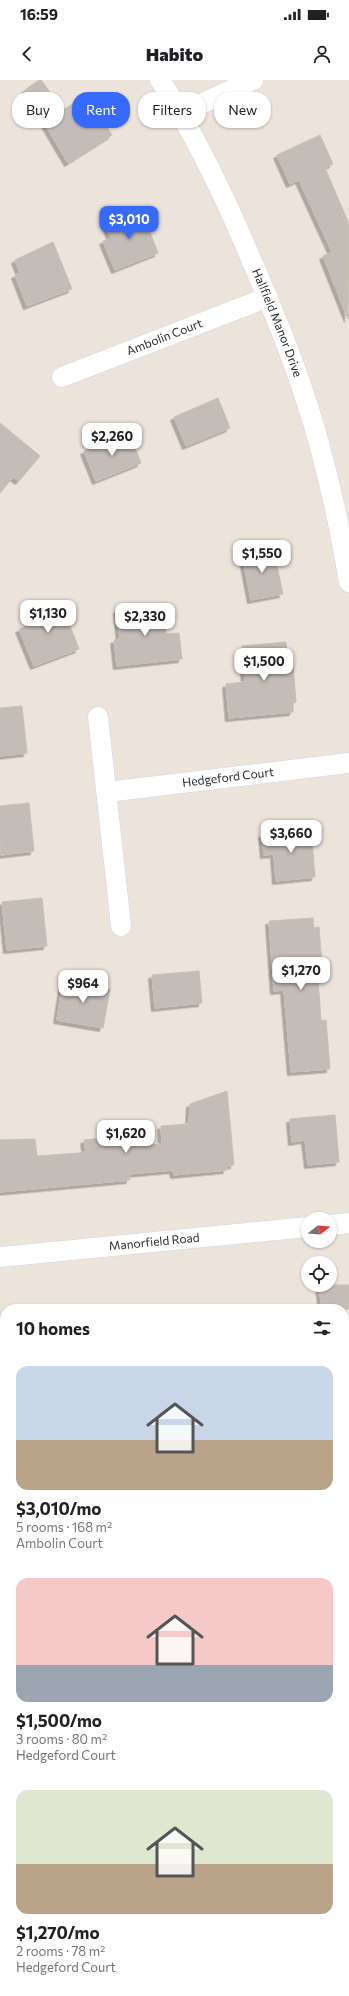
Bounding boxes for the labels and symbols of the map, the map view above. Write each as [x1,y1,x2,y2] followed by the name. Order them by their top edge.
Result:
[96,206,162,240] pin: $3,010
[250,266,306,379] street label: Hallfield Manor Drive
[124,315,204,357] street label: Ambolin Court
[79,423,145,457] pin: $2,260
[229,540,295,574] pin: $1,550
[15,600,81,634] pin: $1,130
[112,603,178,637] pin: $2,330
[231,648,297,682] pin: $1,500
[181,764,275,789] street label: Hedgeford Court
[258,820,324,854] pin: $3,660
[268,957,334,991] pin: $1,270
[59,970,107,1004] pin: $964
[93,1120,159,1154] pin: $1,620
[301,1212,337,1248] north arrow
[108,1230,200,1252] street label: Manorfield Road

